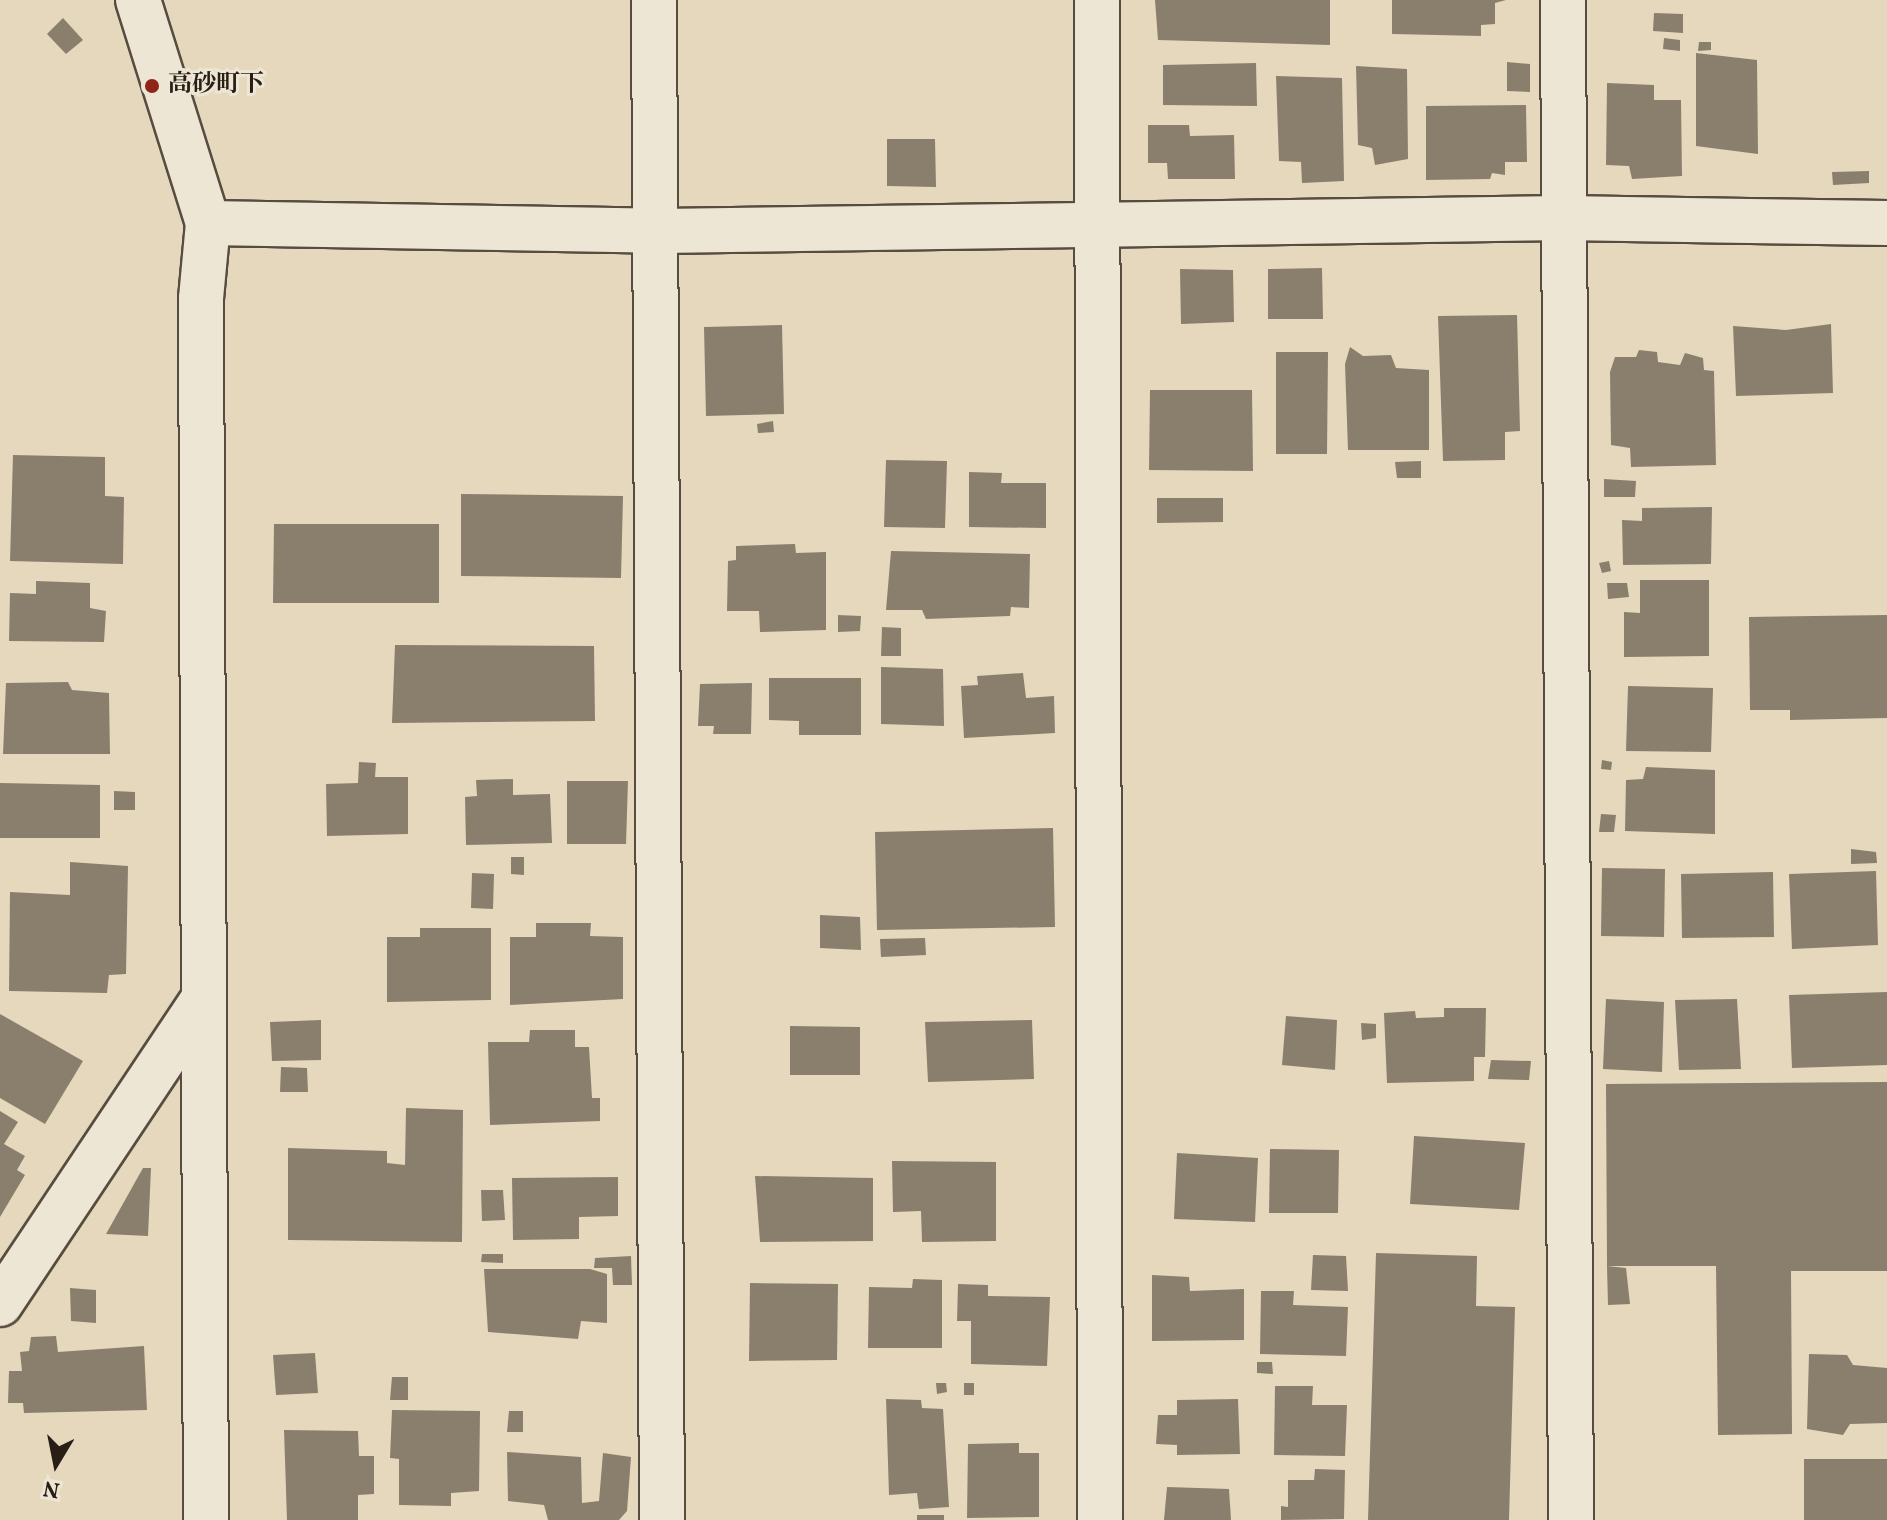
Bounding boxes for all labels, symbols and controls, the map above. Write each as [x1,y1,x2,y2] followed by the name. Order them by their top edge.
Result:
[168,72,264,100] place label: 高砂町下
[143,77,161,95] marker: 高砂町下
[16,1424,96,1504] north arrow
[41,1471,62,1505] text: N

